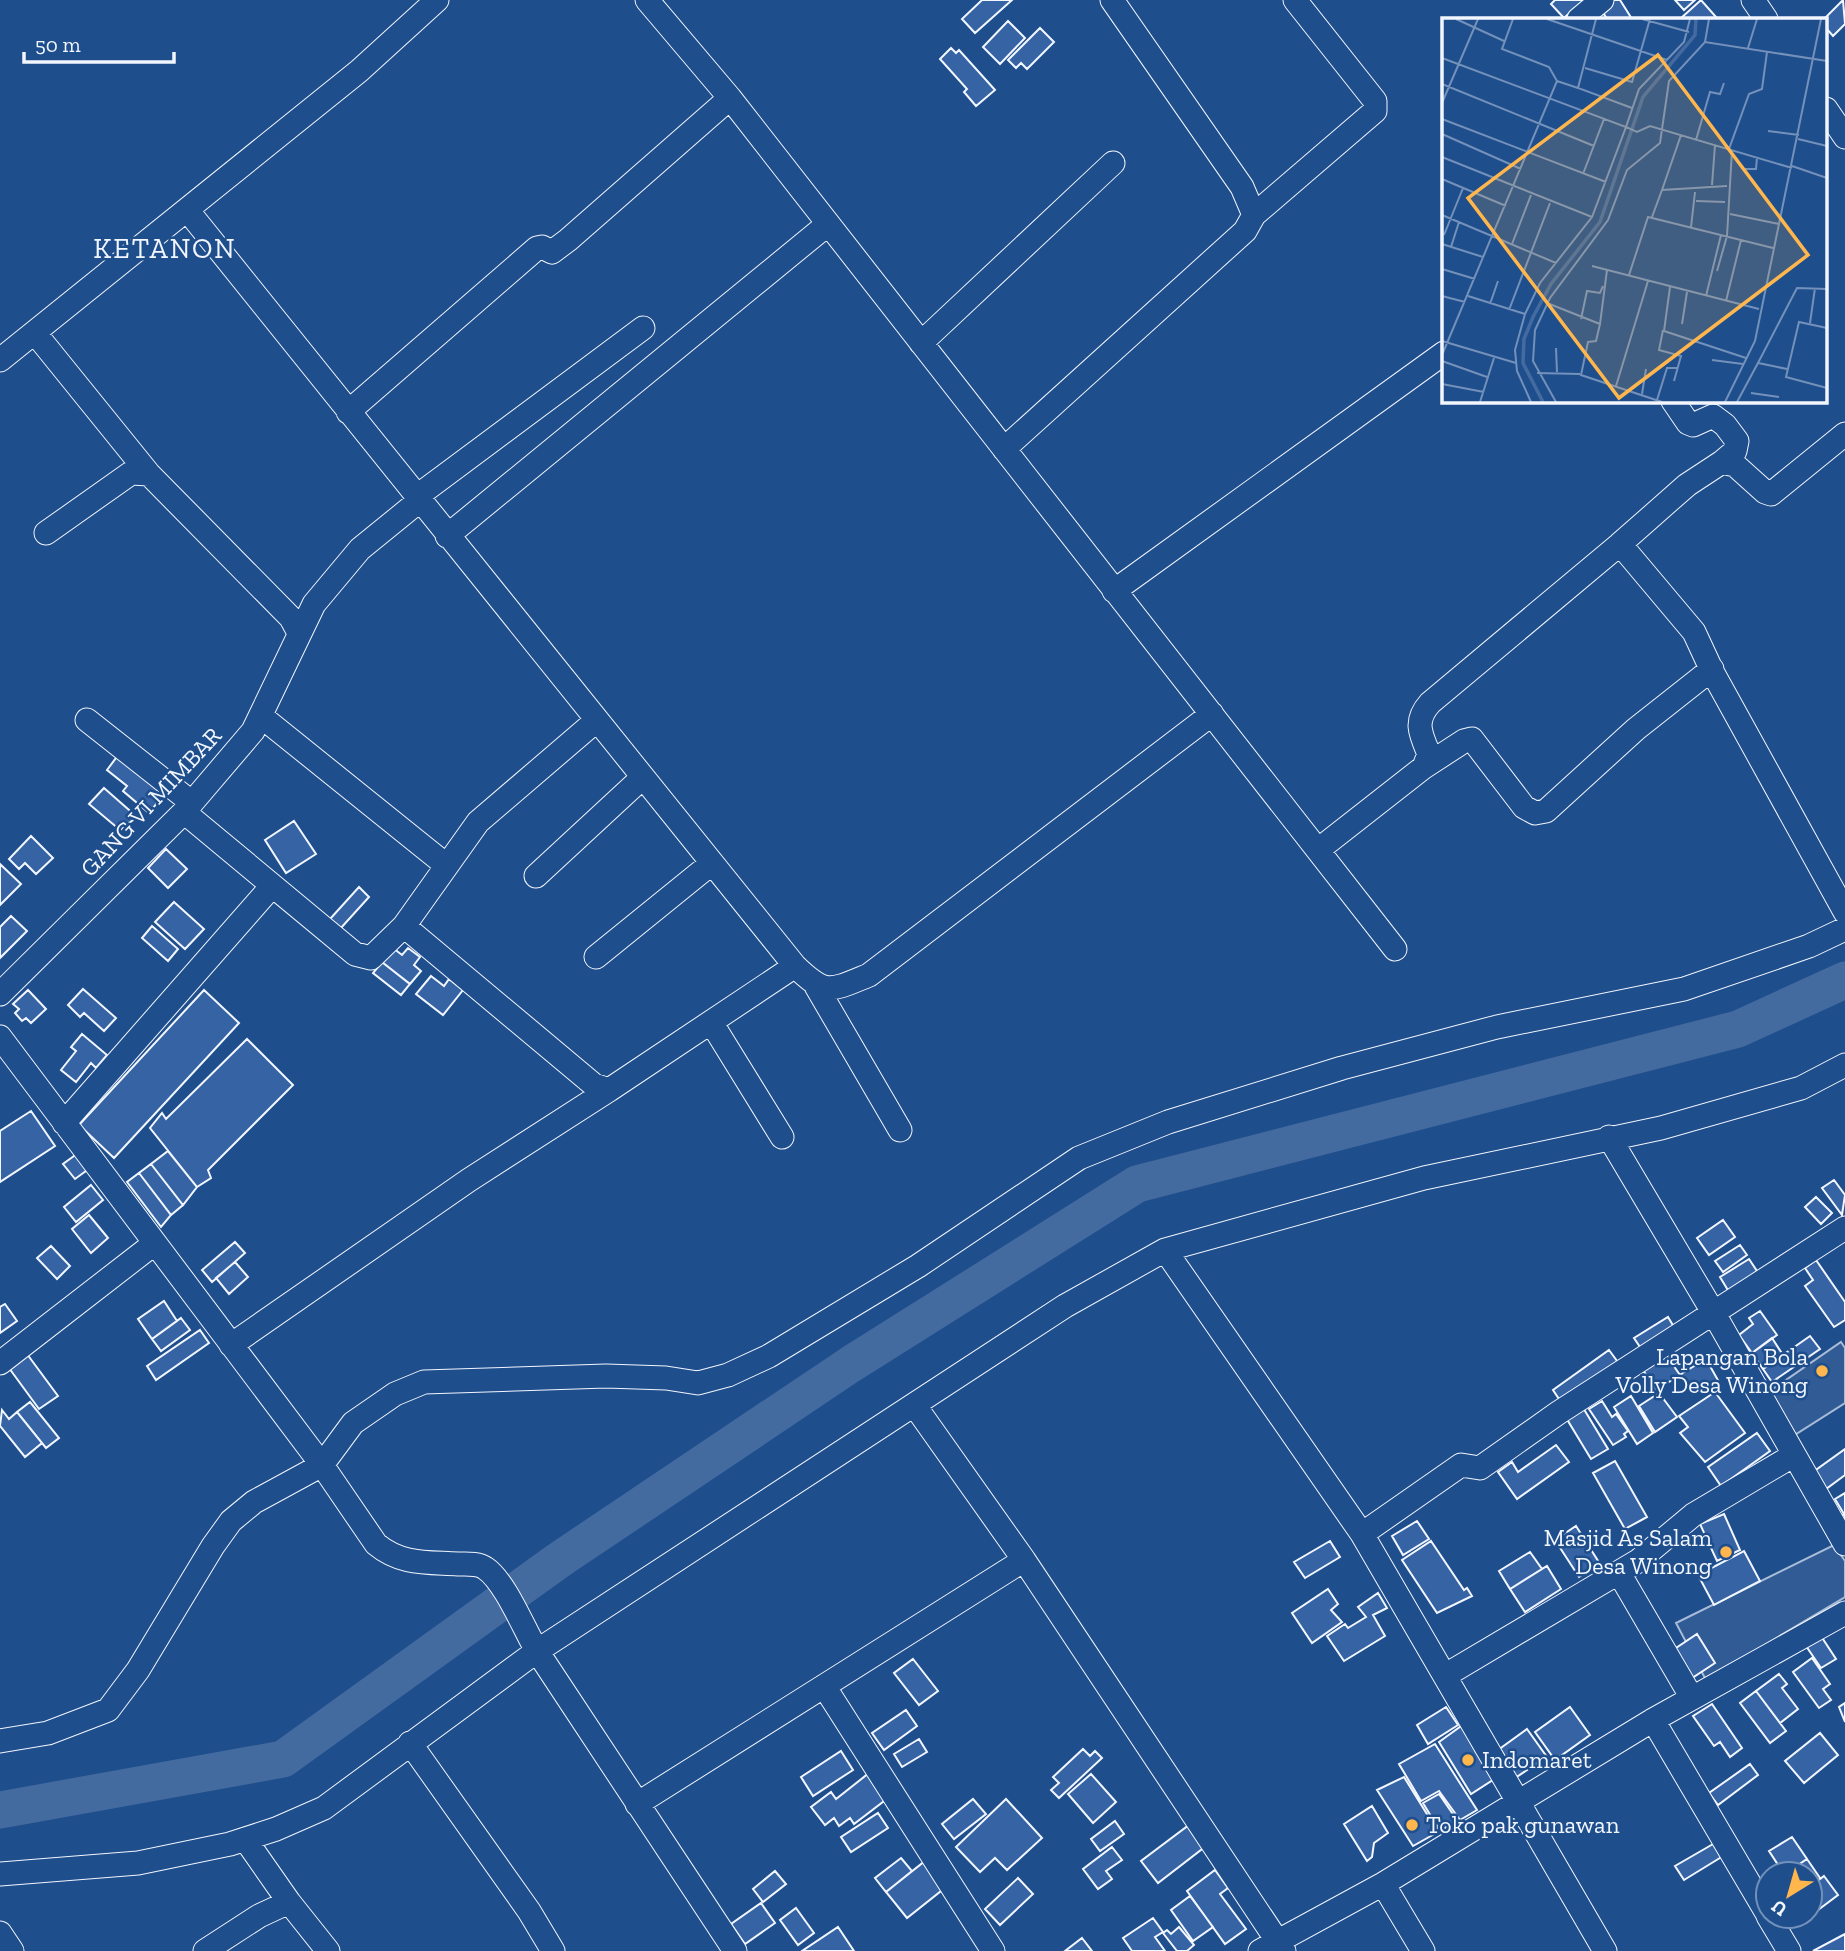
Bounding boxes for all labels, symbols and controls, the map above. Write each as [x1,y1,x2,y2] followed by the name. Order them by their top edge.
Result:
[1442,18,1828,402] inset map
[24,21,175,65] scale bar
[35,32,81,57] text: 50 m
[93,232,237,265] district label: KETANON
[74,721,227,882] street label: GANG VI MIMBAR
[1614,1342,1808,1399] place label: Lapangan Bola Volly Desa Winong
[1814,1363,1830,1379] marker: Lapangan Bola Volly Desa Winong
[1544,1523,1712,1580] place label: Masjid As Salam Desa Winong
[1718,1544,1734,1560] marker: Masjid As Salam Desa Winong
[1482,1745,1592,1774] place label: Indomaret
[1460,1752,1476,1768] marker: Indomaret
[1426,1810,1620,1839] place label: Toko pak gunawan
[1404,1817,1420,1833] marker: Toko pak gunawan
[1754,1860,1824,1930] north arrow
[1766,1895,1791,1921] text: U

